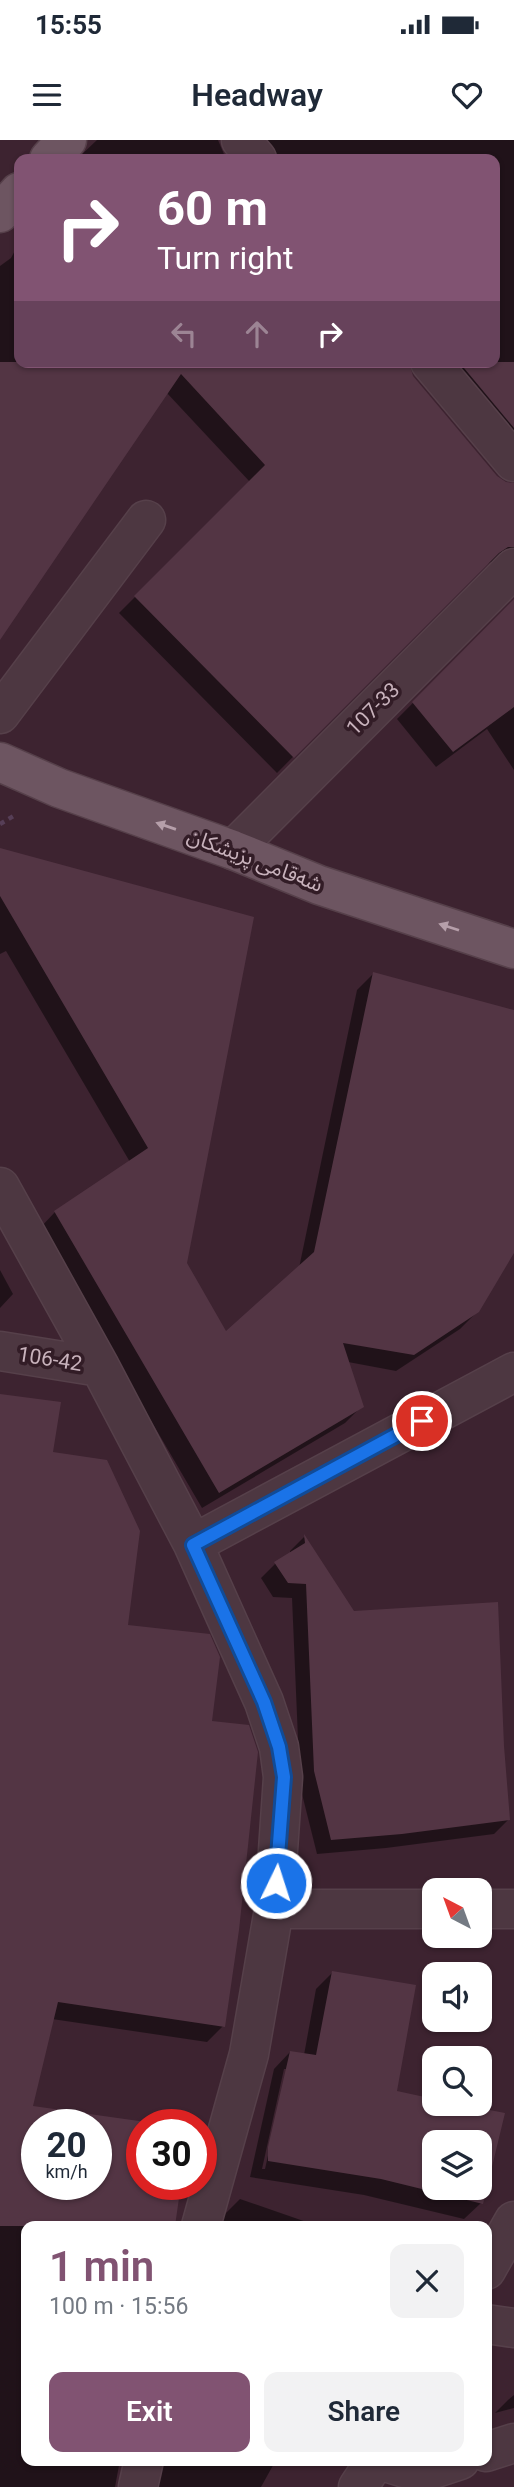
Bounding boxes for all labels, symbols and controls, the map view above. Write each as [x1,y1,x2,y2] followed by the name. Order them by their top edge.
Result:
[35,10,102,40] text: 15:55
[28,76,66,114] icon: menu
[191,76,323,114] text: Headway
[448,76,486,114] icon: heart
[157,180,268,237] text: 60 m
[42,182,133,273] icon: right
[157,239,293,277] text: Turn right
[165,315,203,353] icon: left
[238,315,276,353] icon: ahead
[311,315,349,353] icon: right
[342,678,404,740] street label: 107-33
[155,820,176,831] one-way arrow
[183,823,326,898] street label: شەقامی پزیشکان
[438,922,459,932] one-way arrow
[16,1342,84,1376] street label: 106-42
[392,1391,452,1451] pin
[403,1402,441,1440] icon: arrive
[239,1846,313,1920] position arrow
[422,1878,492,1948] north arrow
[422,1878,492,2200] map controls
[422,1962,492,2032] button: sound
[422,2046,492,2116] button: search
[126,2109,217,2200] speed limit sign: 30
[46,2125,87,2166] text: 20
[422,2130,492,2200] button: layers
[45,2161,88,2182] text: km/h
[49,2242,154,2291] text: 1 min
[390,2244,464,2318] button: close
[49,2293,188,2320] text: 100 m · 15:56
[49,2372,250,2452] button: Exit
[264,2372,464,2452] button: Share

